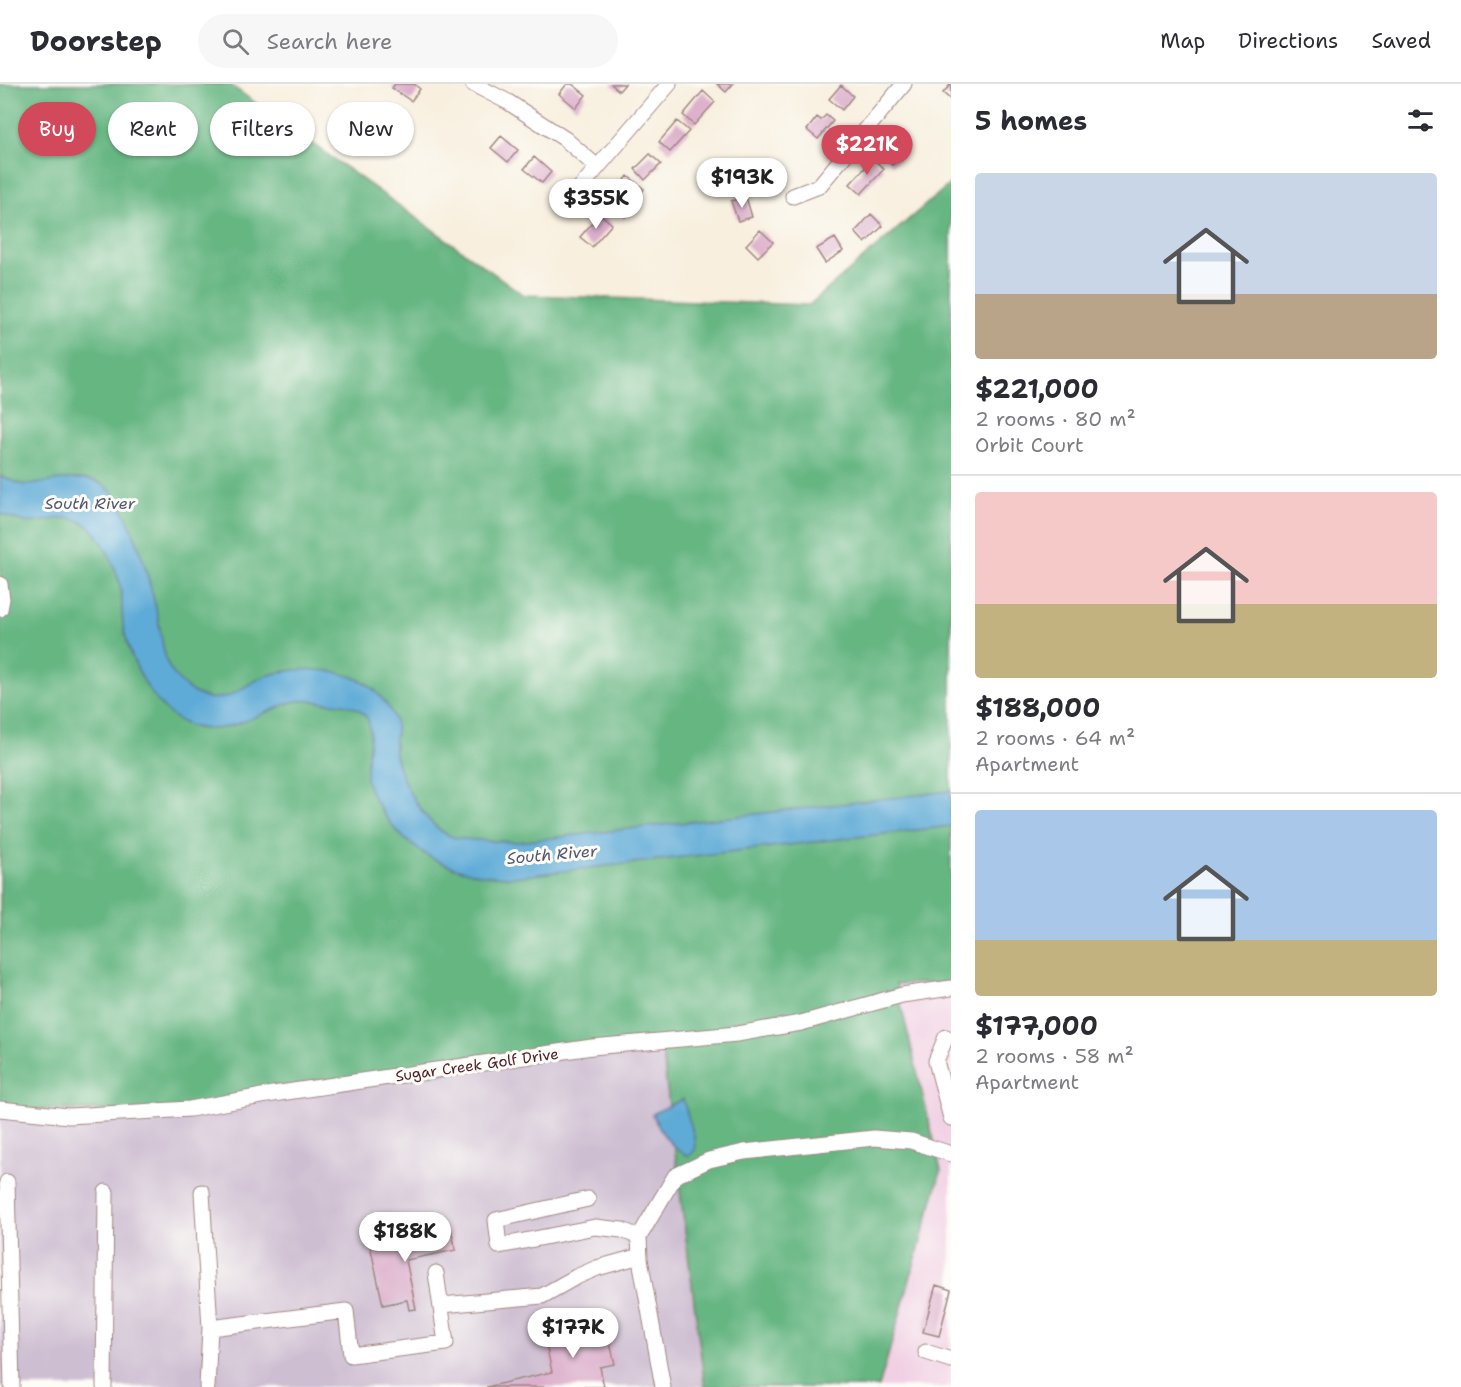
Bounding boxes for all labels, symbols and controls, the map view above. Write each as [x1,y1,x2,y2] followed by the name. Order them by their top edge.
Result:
[198,14,618,68] search box
[30,22,162,60] text: Doorstep
[219,25,252,58] icon: search
[267,27,393,56] text: Search here
[1160,27,1205,55] text: Map
[1238,27,1338,55] text: Directions
[1371,27,1431,55] text: Saved
[18,102,96,156] chip: Buy
[108,102,198,156] chip: Rent
[210,102,315,156] chip: Filters
[327,102,414,156] chip: New
[975,103,1087,138] text: 5 homes
[1404,104,1437,137] icon: filters
[825,125,909,176] pin: $221K
[836,131,898,157] text: $221K
[700,158,784,209] pin: $193K
[710,164,774,190] text: $193K
[554,179,638,230] pin: $355K
[563,185,629,211] text: $355K
[1152,212,1260,320] icon: home
[975,371,1099,406] text: $221,000
[975,406,1136,432] text: 2 rooms · 80 m²
[975,432,1084,458] text: Orbit Court
[45,493,136,514] water label: South River
[1152,531,1260,639] icon: home
[975,690,1100,725] text: $188,000
[975,725,1135,751] text: 2 rooms · 64 m²
[975,751,1079,777] text: Apartment
[506,840,599,869] water label: South River
[1152,849,1260,957] icon: home
[975,1008,1098,1043] text: $177,000
[975,1043,1134,1069] text: 2 rooms · 58 m²
[394,1044,560,1086] street label: Sugar Creek Golf Drive
[975,1069,1079,1095] text: Apartment
[363,1212,447,1263] pin: $188K
[373,1218,437,1244] text: $188K
[531,1308,615,1359] pin: $177K
[542,1314,605,1340] text: $177K

